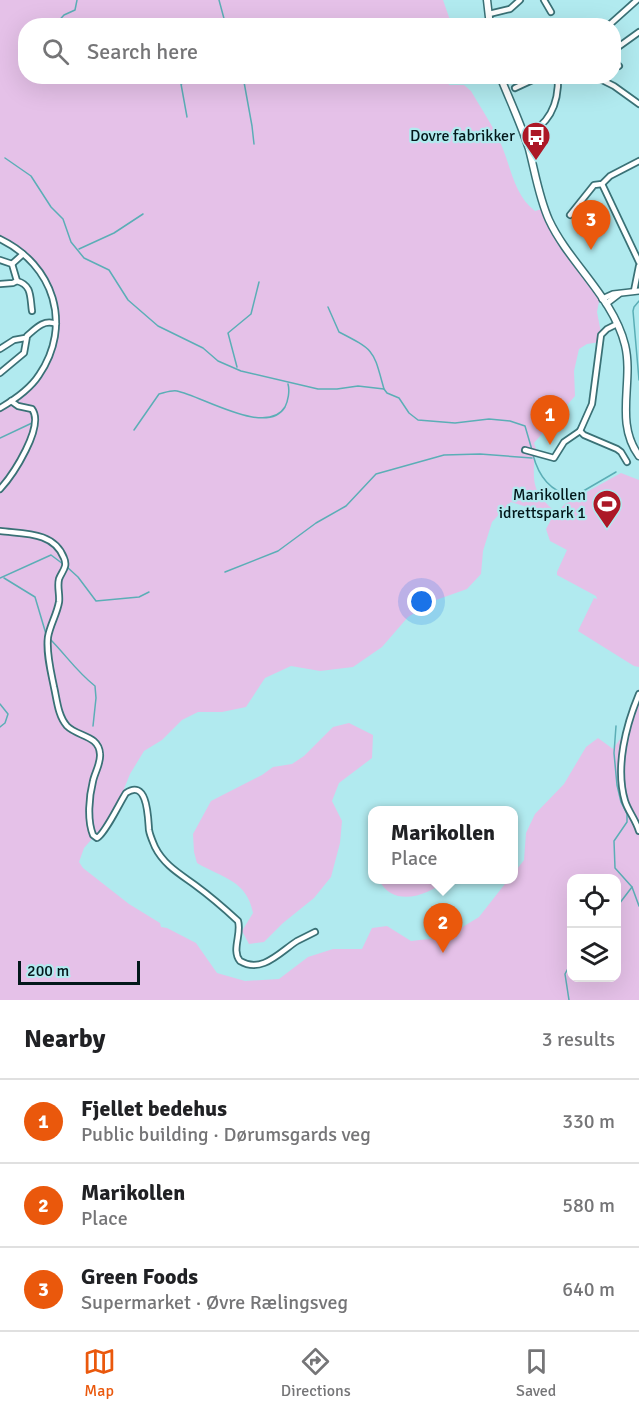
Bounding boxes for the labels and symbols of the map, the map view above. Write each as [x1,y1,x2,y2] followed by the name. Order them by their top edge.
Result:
[520,120,552,162] bus stop icon: Dovre fabrikker
[410,126,515,146] place label: Dovre fabrikker
[572,200,610,250] pin: 3
[530,396,570,445] pin: 1
[499,485,586,523] place label: Marikollen idrettspark 1
[591,488,623,530] sports icon: Marikollen idrettspark 1
[407,587,436,616] your location
[424,904,462,953] pin: 2
[18,958,140,986] scale bar

